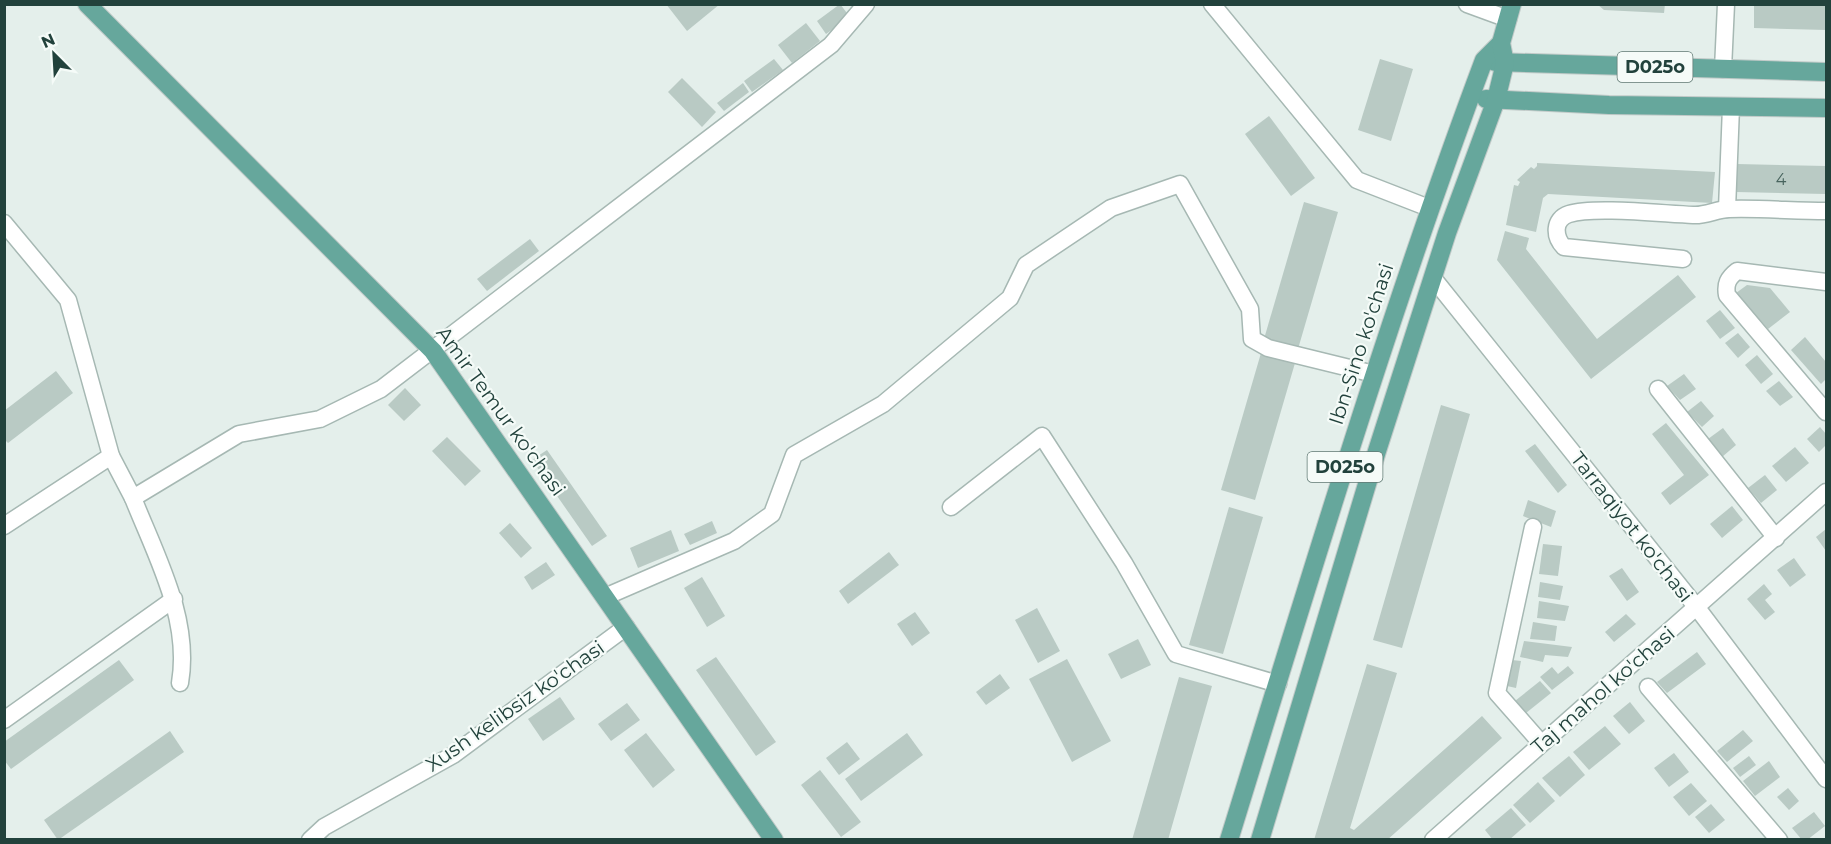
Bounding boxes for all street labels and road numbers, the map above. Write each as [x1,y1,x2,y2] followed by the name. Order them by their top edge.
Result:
[1618,52,1692,82] road number: D025o
[1324,260,1398,428] street label: Ibn-Sino ko'chasi
[431,322,571,500] street label: Amir Temur ko'chasi
[1566,447,1698,607] street label: Tarraqiyot ko'chasi
[1308,452,1382,482] road number: D025o
[1526,621,1680,759] street label: Taj mahol ko'chasi
[421,635,609,777] street label: Xush kelibsiz ko'chasi

